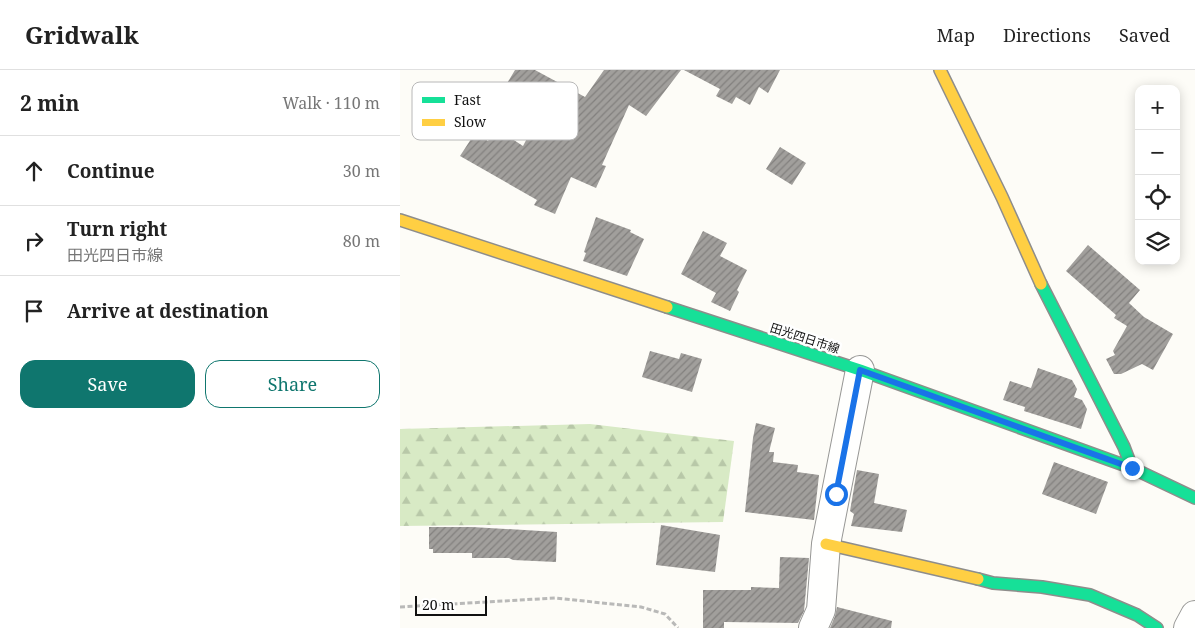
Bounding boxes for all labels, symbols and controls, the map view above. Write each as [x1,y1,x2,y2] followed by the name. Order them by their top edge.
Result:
[25,18,139,51] text: Gridwalk
[937,23,975,47] text: Map
[1003,23,1091,47] text: Directions
[1119,23,1170,47] text: Saved
[412,82,578,140] legend
[1135,85,1180,265] map controls
[1135,85,1180,130] button: +
[20,89,79,117] text: 2 min
[454,90,481,109] text: Fast
[283,92,380,114] text: Walk · 110 m
[454,112,487,131] text: Slow
[1135,130,1180,175] button: −
[20,157,48,185] icon: ahead
[67,158,155,184] text: Continue
[343,160,380,182] text: 30 m
[1135,175,1180,220] button: locate
[67,216,167,242] text: Turn right
[1135,220,1180,265] button: layers
[20,227,48,255] icon: right
[343,230,380,252] text: 80 m
[67,244,163,266] text: 田光四日市線
[20,297,48,325] icon: arrive
[67,298,269,324] text: Arrive at destination
[768,319,842,357] street label: 田光四日市線
[20,360,195,408] button: Save
[205,360,380,408] button: Share
[1121,457,1144,480] route end
[825,483,848,506] route start
[415,593,488,616] scale bar
[422,595,455,614] text: 20 m

